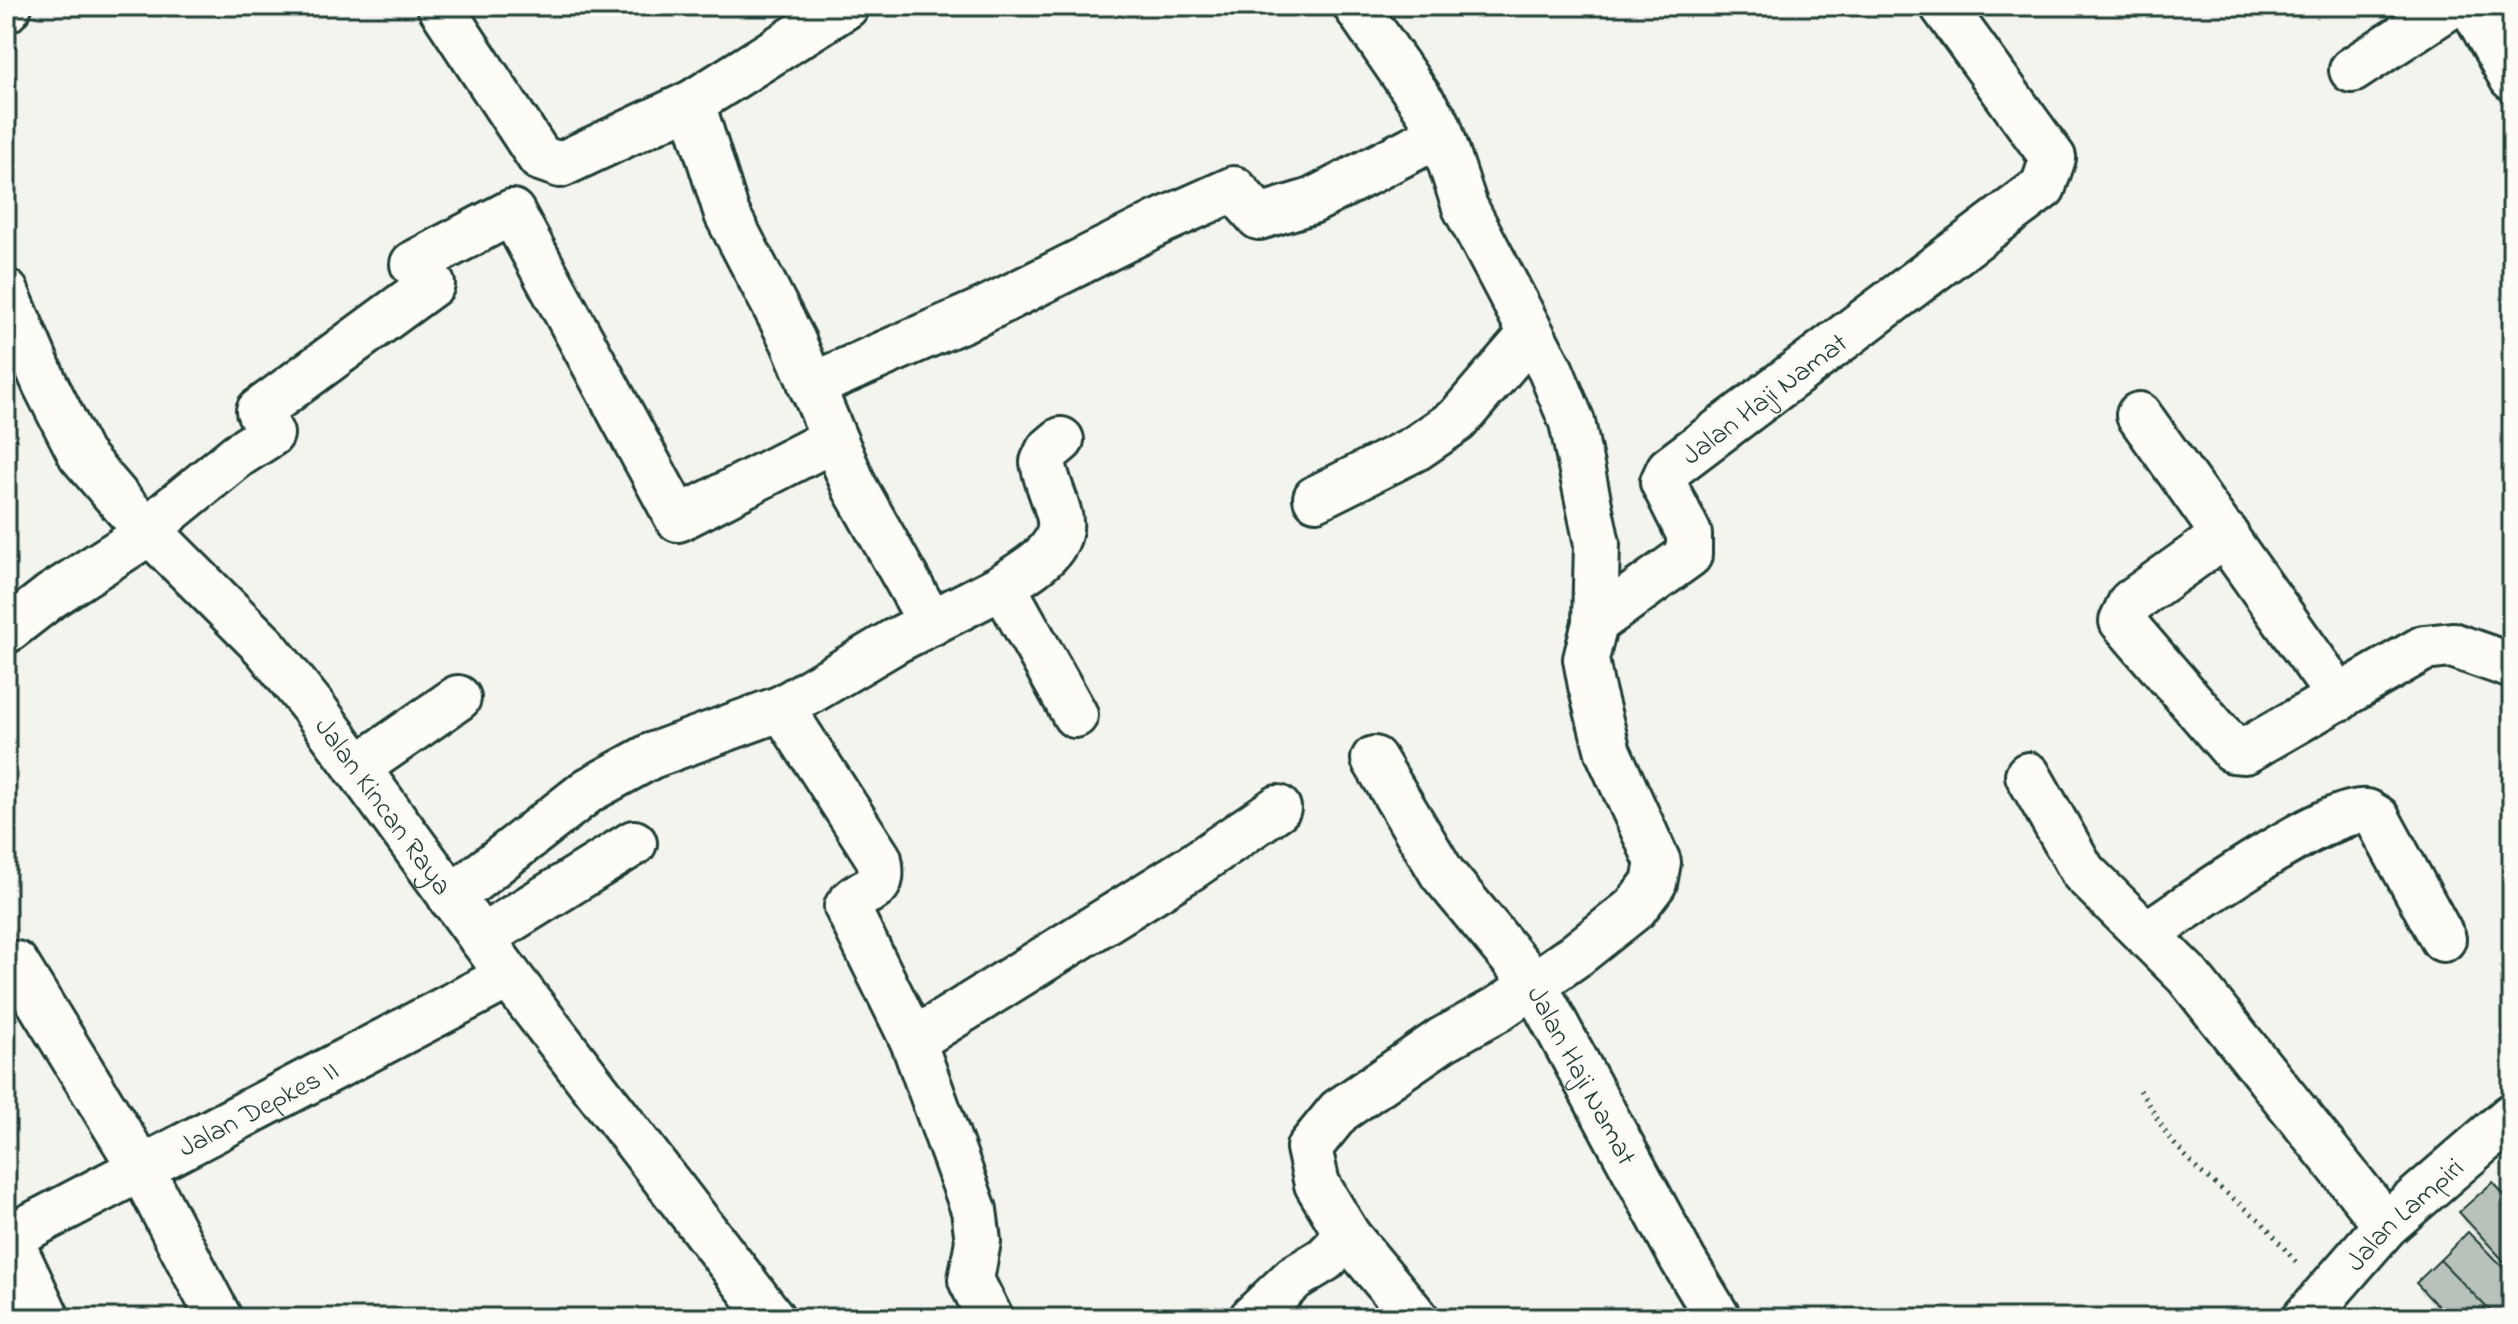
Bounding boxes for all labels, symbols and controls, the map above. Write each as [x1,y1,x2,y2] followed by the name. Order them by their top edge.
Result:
[1674,324,1857,477] street label: Jalan Haji Namat
[303,710,461,905] street label: Jalan Kincan Raya
[1515,979,1645,1174] street label: Jalan Haji Namat
[172,1052,347,1170] street label: Jalan Depkes II
[2337,1149,2474,1282] street label: Jalan Lampiri

